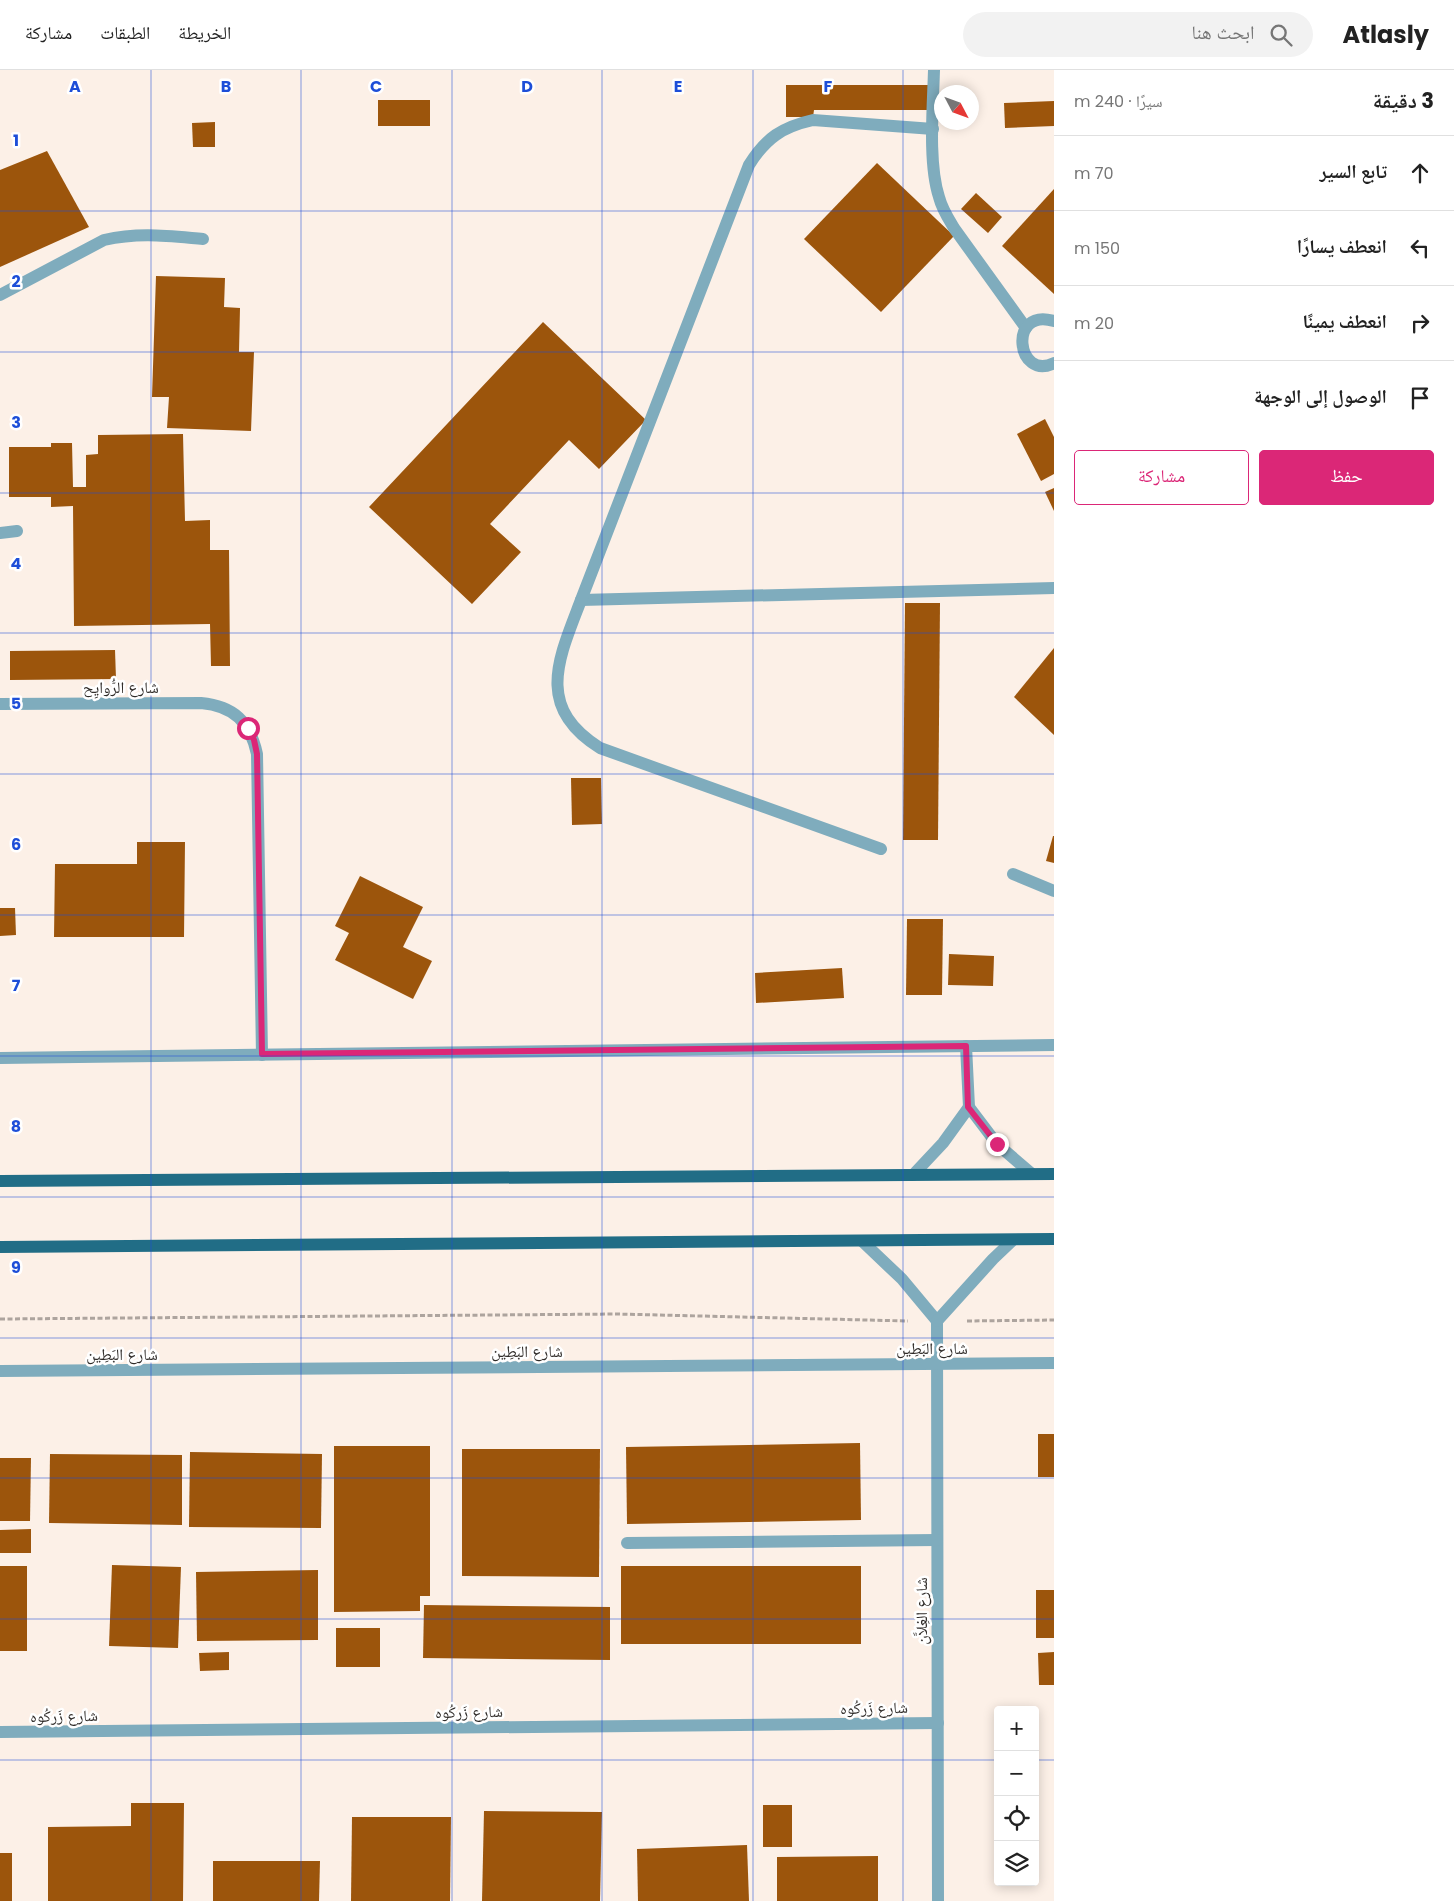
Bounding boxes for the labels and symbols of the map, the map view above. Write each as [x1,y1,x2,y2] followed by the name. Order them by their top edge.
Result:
[69,75,81,98] text: A
[221,75,231,98] text: B
[370,75,382,98] text: C
[521,75,533,98] text: D
[674,75,682,98] text: E
[824,75,833,98] text: F
[934,85,979,130] north arrow
[13,129,19,152] text: 1
[11,270,21,293] text: 2
[11,411,21,434] text: 3
[11,552,22,575] text: 4
[83,676,159,699] street label: شارع الرُّوايِح
[11,692,21,715] text: 5
[237,717,260,740] route start
[11,833,21,856] text: 6
[12,974,21,997] text: 7
[11,1115,21,1138] text: 8
[986,1133,1009,1156] route end
[11,1256,21,1279] text: 9
[896,1337,968,1360] street label: شارع البَطِين
[491,1340,563,1363] street label: شارع البَطِين
[86,1343,158,1366] street label: شارع البَطِين
[910,1577,933,1645] street label: شارع الغِلاَّن
[840,1696,908,1720] street label: شارع زَركُوه
[435,1700,503,1724] street label: شارع زَركُوه
[30,1704,98,1728] street label: شارع زَركُوه

